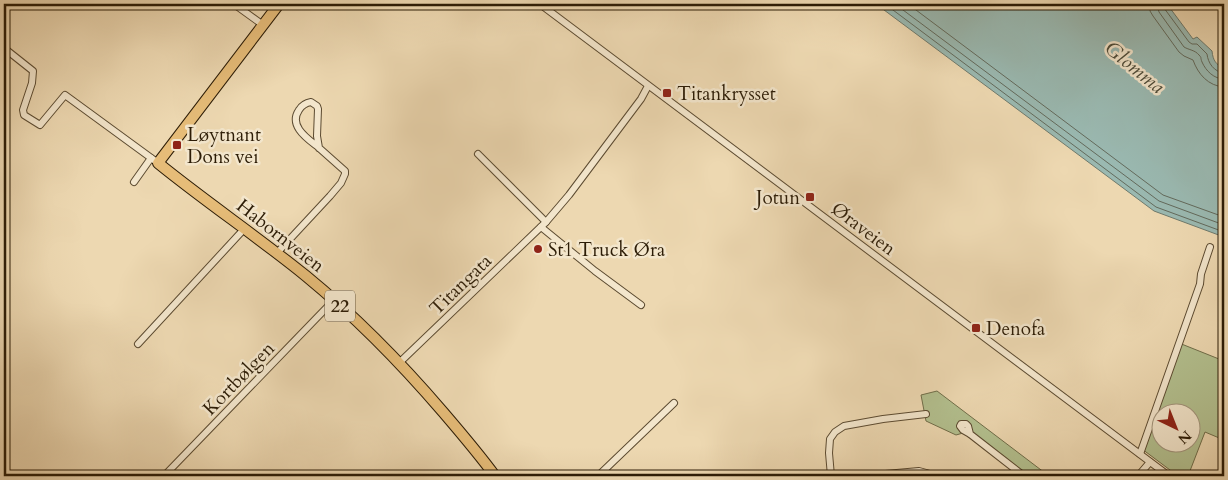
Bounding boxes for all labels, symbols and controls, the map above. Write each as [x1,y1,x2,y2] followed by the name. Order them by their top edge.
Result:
[1099,35,1170,100] water label: Glomma
[677,81,776,107] place label: Titankrysset
[661,87,673,99] marker: Titankrysset
[187,122,261,170] place label: Løytnant Dons vei
[171,139,183,151] marker: Løytnant Dons vei
[753,185,800,211] place label: Jotun
[804,191,816,203] marker: Jotun
[231,193,330,279] street label: Habornveien
[826,196,901,262] street label: Øraveien
[548,237,665,263] place label: St1 Truck Øra
[532,243,544,255] marker: St1 Truck Øra
[424,248,498,321] street label: Titangata
[325,290,355,322] road number: 22
[986,316,1045,342] place label: Denofa
[970,322,982,334] marker: Denofa
[197,336,281,421] street label: Kortbølgen
[1150,402,1200,452] north arrow
[1174,426,1195,448] text: N

